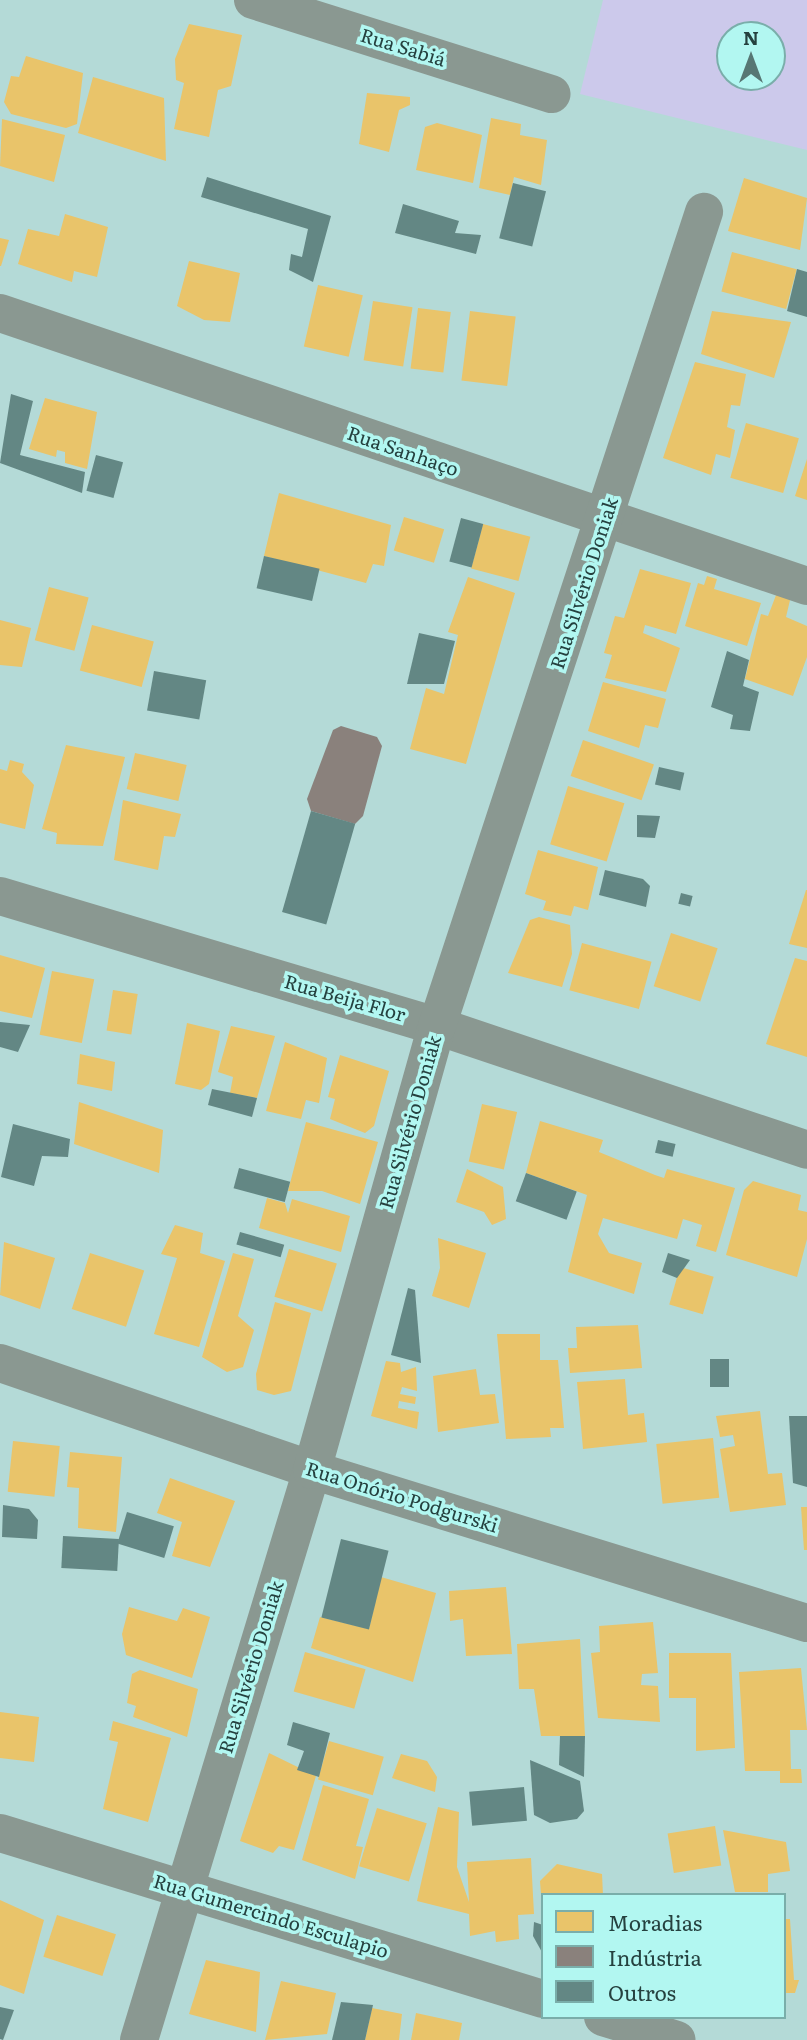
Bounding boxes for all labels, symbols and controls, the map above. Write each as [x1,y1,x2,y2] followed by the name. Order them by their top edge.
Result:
[716,21,786,91] north arrow
[358,23,448,71] street label: Rua Sabiá
[743,23,759,51] text: N
[344,421,462,481] street label: Rua Sanhaço
[545,494,623,672] street label: Rua Silvério Doniak
[282,970,408,1026] street label: Rua Beija Flor
[374,1033,446,1211] street label: Rua Silvério Doniak
[303,1457,501,1537] street label: Rua Onório Podgurski
[214,1578,288,1756] street label: Rua Silvério Doniak
[151,1869,391,1963] street label: Rua Gumercindo Esculapio
[541,1893,786,2019] legend
[608,1906,702,1937] text: Moradias
[608,1941,702,1972] text: Indústria
[608,1976,676,2007] text: Outros

